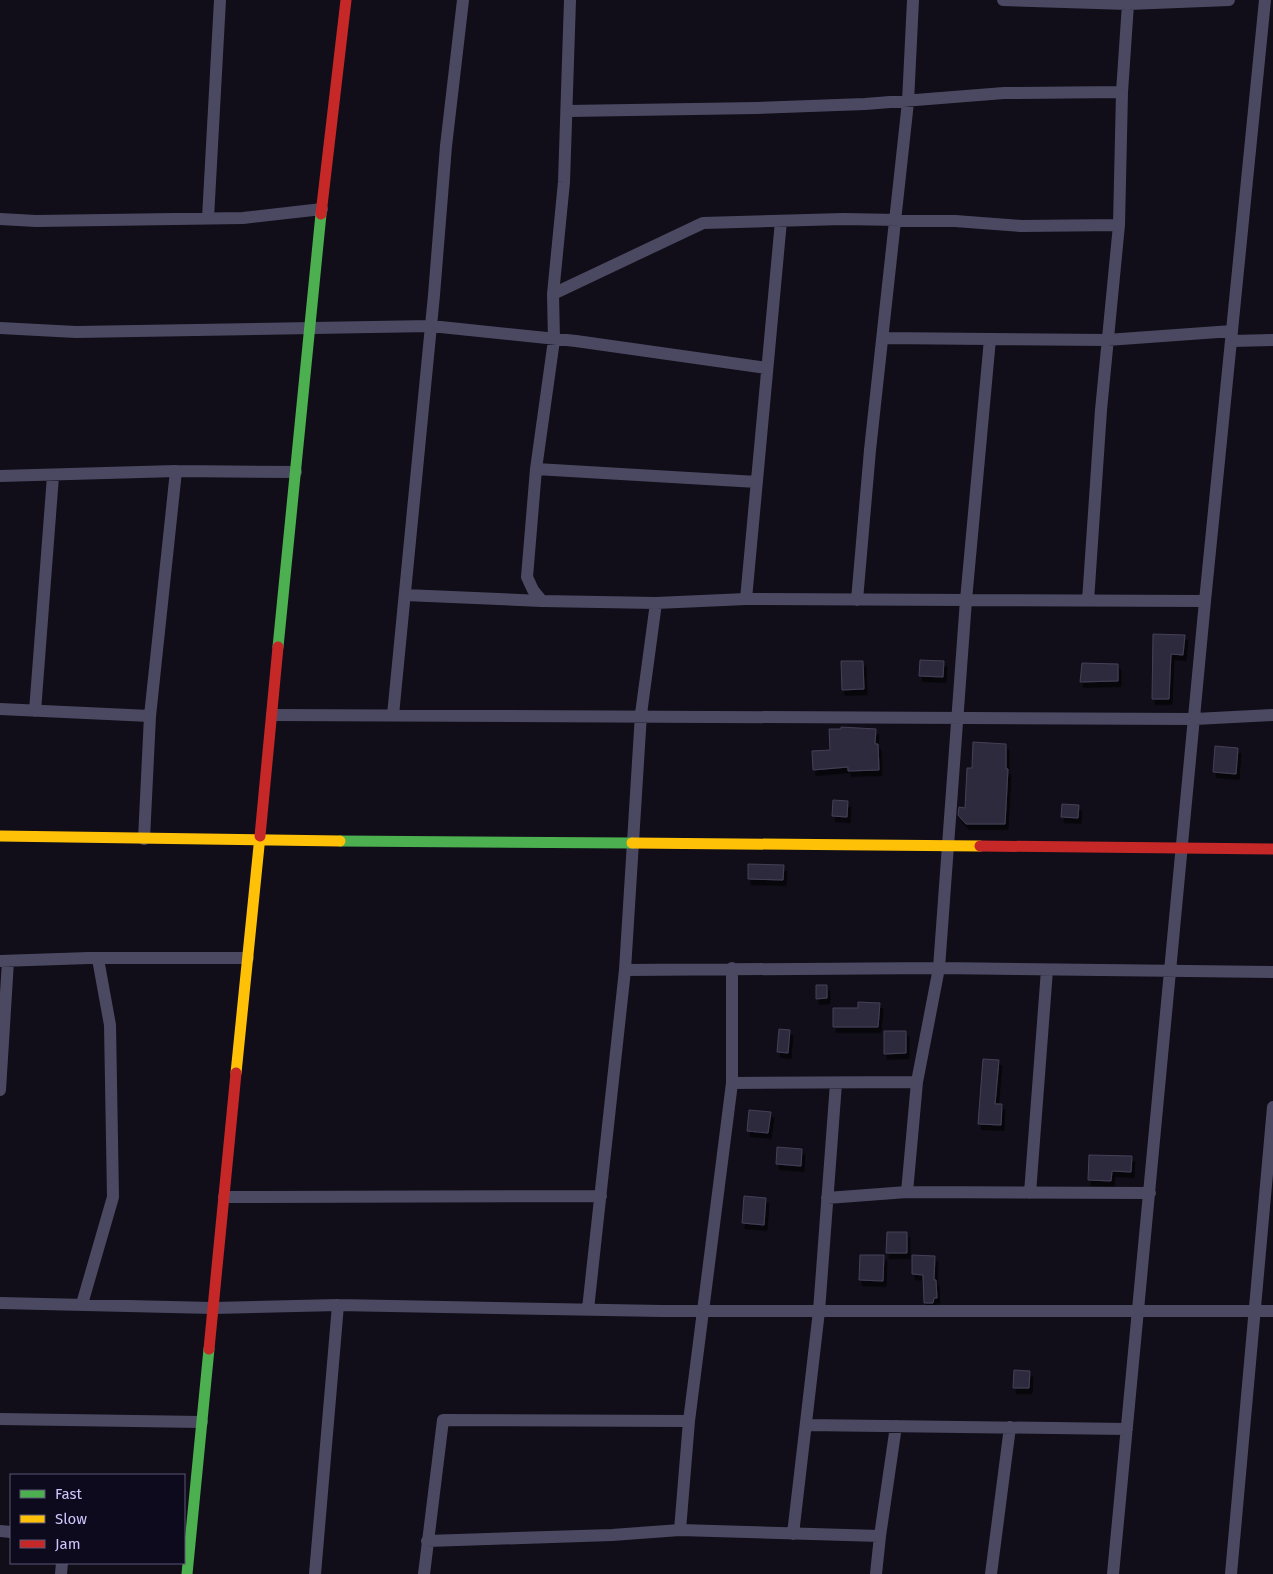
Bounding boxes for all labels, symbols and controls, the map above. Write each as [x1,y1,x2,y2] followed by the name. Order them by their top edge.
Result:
[10,1474,185,1564] legend
[55,1485,82,1503] text: Fast
[55,1510,87,1528] text: Slow
[55,1535,81,1553] text: Jam

